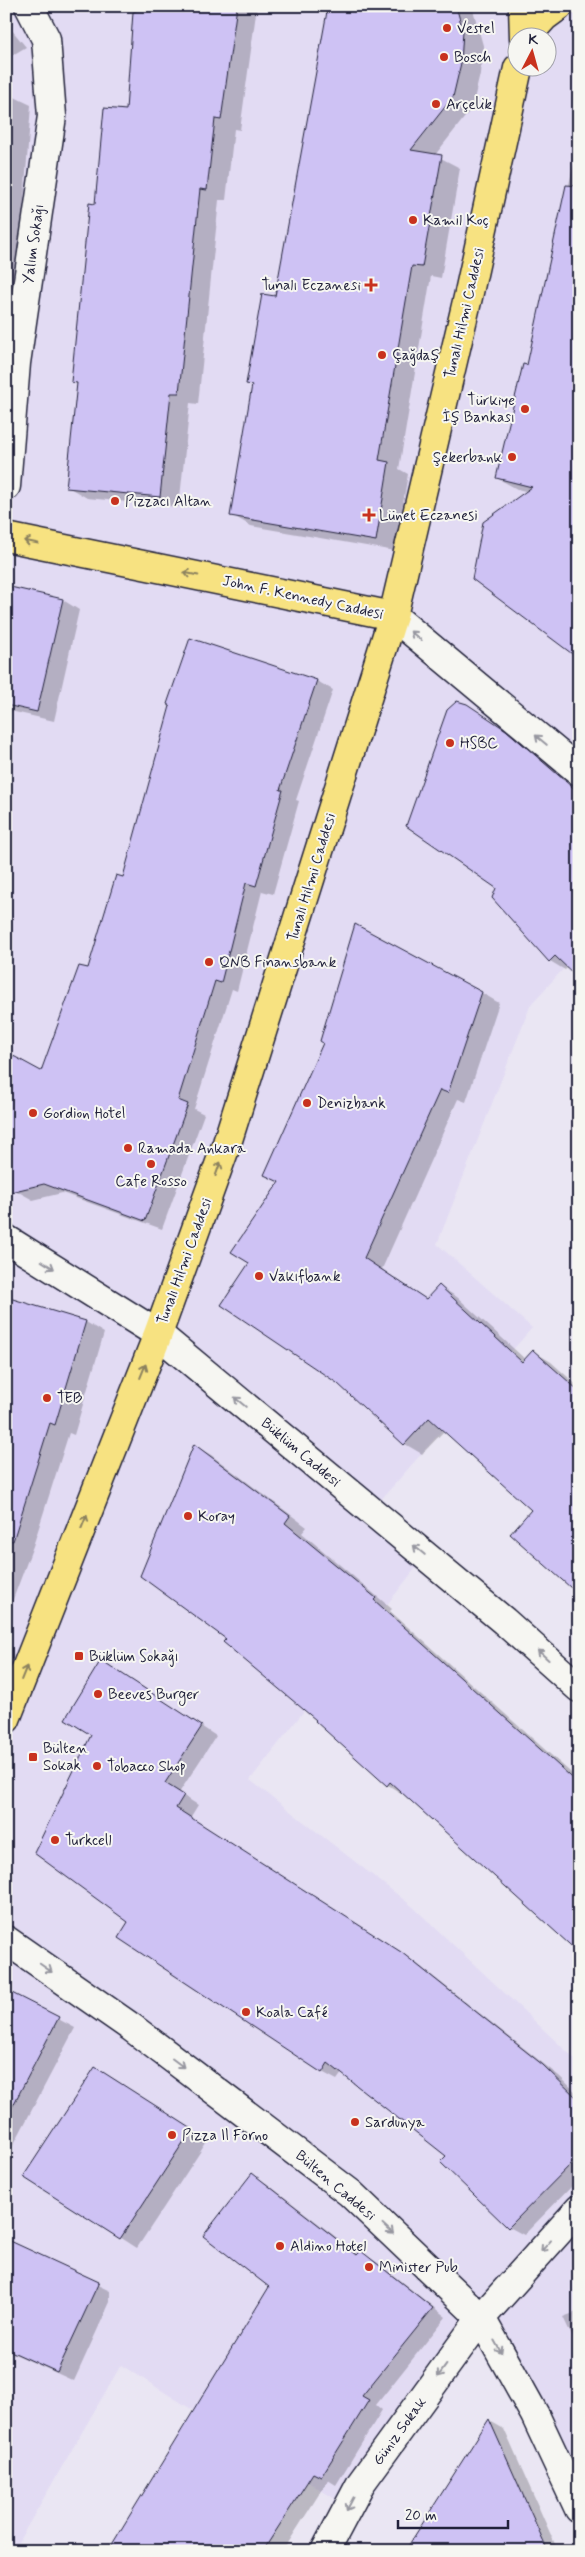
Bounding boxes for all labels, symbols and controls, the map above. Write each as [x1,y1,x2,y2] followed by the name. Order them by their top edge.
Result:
[457,19,495,39] place label: Vestel
[441,22,453,34] marker: Vestel
[508,28,558,78] north arrow
[527,31,540,50] text: K
[454,48,492,68] place label: Bosch
[438,51,450,63] marker: Bosch
[446,95,492,115] place label: Arçelik
[430,98,442,110] marker: Arçelik
[18,203,50,285] street label: Yalım Sokağı
[423,211,489,231] place label: Kamil Koç
[407,214,419,226] marker: Kamil Koç
[440,246,490,381] street label: Tunalı Hilmi Caddesi
[261,276,361,296] place label: Tunalı Eczanesi
[365,279,377,291] marker: Tunalı Eczanesi
[392,346,440,366] place label: Çağdaş
[376,349,388,361] marker: Çağdaş
[442,391,515,428] place label: Türkiye İş Bankası
[519,403,531,415] marker: Türkiye İş Bankası
[433,448,503,468] place label: Şekerbank
[506,451,518,463] marker: Şekerbank
[125,492,212,512] place label: Pizzacı Altan
[109,495,121,507] marker: Pizzacı Altan
[379,506,478,526] place label: Lünet Eczanesi
[363,509,375,521] marker: Lünet Eczanesi
[24,537,40,546] one-way arrow
[183,569,199,579] one-way arrow
[221,571,385,625] street label: John F. Kennedy Caddesi
[410,630,423,641] one-way arrow
[460,734,498,754] place label: HSBC
[535,734,548,745] one-way arrow
[444,737,456,749] marker: HSBC
[283,810,341,944] street label: Tunalı Hilmi Caddesi
[219,953,337,973] place label: QNB Finansbank
[203,956,215,968] marker: QNB Finansbank
[317,1094,386,1114] place label: Denizbank
[301,1097,313,1109] marker: Denizbank
[43,1104,125,1124] place label: Gordion Hotel
[27,1107,39,1119] marker: Gordion Hotel
[138,1139,247,1159] place label: Ramada Ankara
[122,1142,134,1154] marker: Ramada Ankara
[145,1158,157,1170] marker: Cafe Rosso
[214,1162,223,1178] one-way arrow
[115,1172,187,1192] place label: Cafe Rosso
[153,1195,217,1328] street label: Tunalı Hilmi Caddesi
[40,1261,54,1271] one-way arrow
[269,1267,341,1287] place label: Vakıfbank
[253,1270,265,1282] marker: Vakıfbank
[139,1364,149,1379] one-way arrow
[57,1389,82,1409] place label: TEB
[41,1392,53,1404] marker: TEB
[234,1396,247,1407] one-way arrow
[256,1414,344,1492] street label: Büklüm Caddesi
[198,1507,235,1527] place label: Koray
[182,1510,194,1522] marker: Koray
[80,1515,89,1530] one-way arrow
[412,1545,425,1556] one-way arrow
[89,1647,179,1667] place label: Büklüm Sokağı
[73,1650,85,1662] marker: Büklüm Sokağı
[536,1650,549,1661] one-way arrow
[20,1666,29,1682] one-way arrow
[108,1685,199,1706] place label: Beeves Burger
[92,1688,104,1700] marker: Beeves Burger
[43,1739,88,1776] place label: Bülten Sokak
[27,1751,39,1763] marker: Bülten Sokak
[107,1757,186,1777] place label: Tobacco Shop
[91,1760,103,1772] marker: Tobacco Shop
[65,1831,112,1851] place label: Turkcell
[49,1834,61,1846] marker: Turkcell
[39,1963,53,1973] one-way arrow
[256,2003,328,2023] place label: Koala Café
[240,2006,252,2018] marker: Koala Café
[172,2057,185,2068] one-way arrow
[365,2113,425,2133] place label: Sardunya
[349,2116,361,2128] marker: Sardunya
[182,2126,268,2146] place label: Pizza Il Forno
[166,2129,178,2141] marker: Pizza Il Forno
[291,2146,380,2225] street label: Bülten Caddesi
[381,2223,394,2235] one-way arrow
[290,2237,366,2257] place label: Aldino Hotel
[540,2239,552,2252] one-way arrow
[274,2240,286,2252] marker: Aldino Hotel
[379,2258,458,2278] place label: Minister Pub
[363,2261,375,2273] marker: Minister Pub
[493,2339,503,2354] one-way arrow
[437,2364,448,2377] one-way arrow
[368,2393,432,2470] street label: Güniz Sokak
[345,2497,355,2512] one-way arrow
[398,2497,508,2529] scale bar
[405,2506,437,2526] text: 20 m

